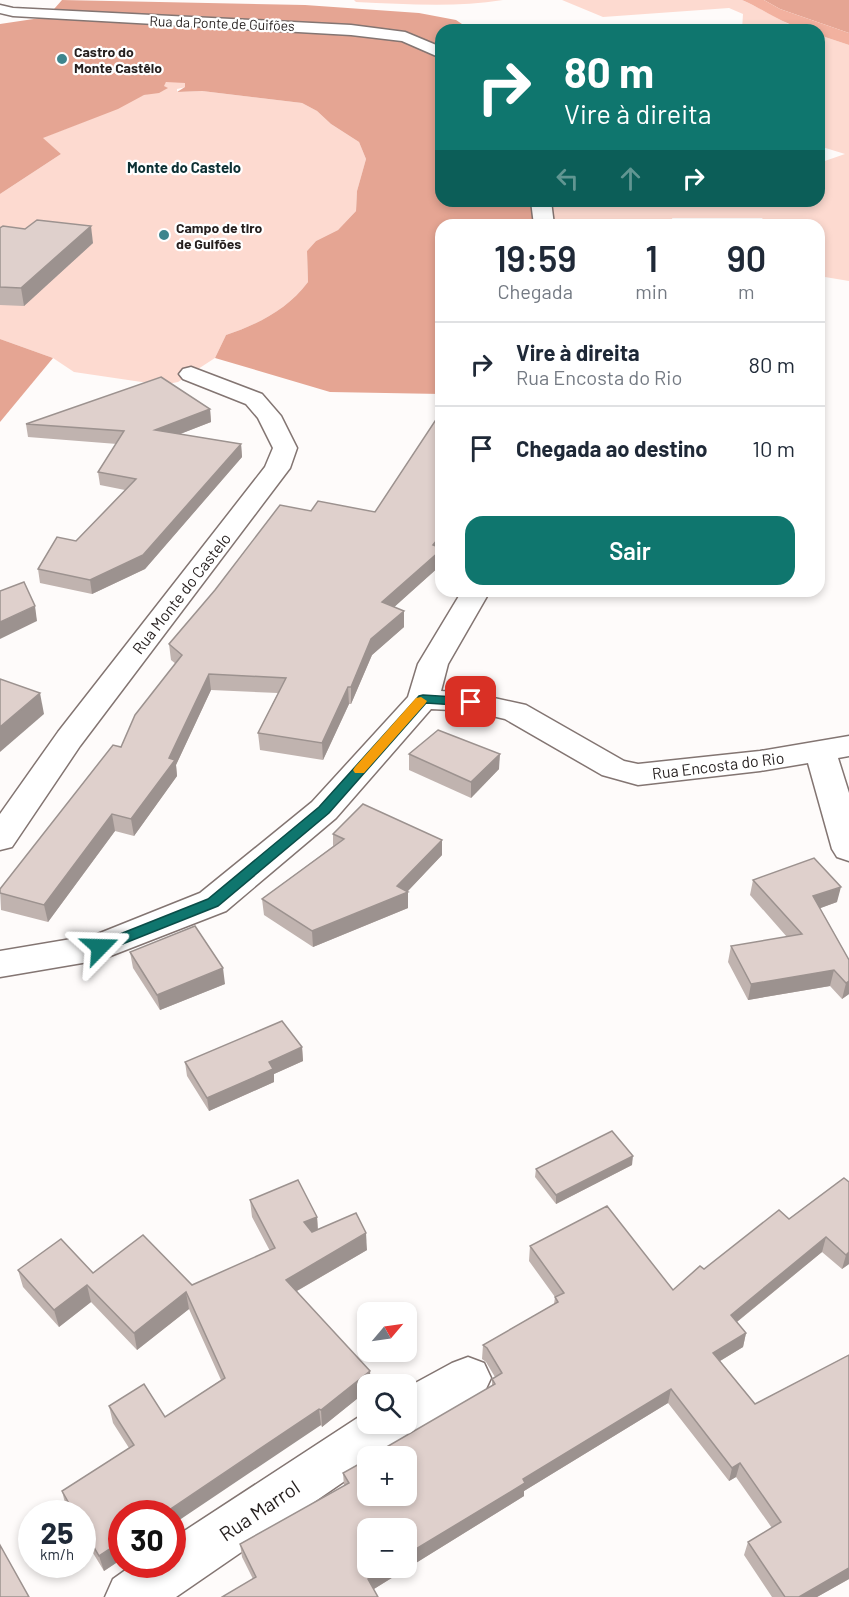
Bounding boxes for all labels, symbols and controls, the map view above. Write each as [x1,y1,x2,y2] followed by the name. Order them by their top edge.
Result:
[149,12,295,34] street label: Rua da Ponte de Guifões
[74,43,162,76] place label: Castro do Monte Castêlo
[564,46,654,96] text: 80 m
[465,48,543,126] icon: right
[55,52,69,66] marker: Castro do Monte Castêlo
[564,97,712,129] text: Vire à direita
[127,158,241,176] district label: Monte do Castelo
[551,162,584,195] icon: left
[614,162,647,195] icon: ahead
[677,162,710,195] icon: right
[176,219,262,252] place label: Campo de tiro de Guifões
[157,228,171,242] marker: Campo de tiro de Guifões
[494,236,576,279] text: 19:59
[645,236,658,279] text: 1
[727,236,766,279] text: 90
[497,279,573,303] text: Chegada
[635,279,668,303] text: min
[738,279,755,303] text: m
[516,339,640,365] text: Vire à direita
[465,348,498,381] icon: right
[749,351,795,377] text: 80 m
[516,365,682,389] text: Rua Encosta do Rio
[465,432,498,465] icon: arrive
[516,435,707,461] text: Chegada ao destino
[752,435,795,461] text: 10 m
[465,516,795,585] button: Sair
[128,529,234,657] street label: Rua Monte do Castelo
[445,676,496,727] pin
[454,685,487,718] icon: arrive
[651,747,785,783] street label: Rua Encosta do Rio
[68,915,132,979] position arrow
[357,1302,417,1362] north arrow
[357,1302,417,1578] map controls
[357,1374,417,1434] button: search
[357,1446,417,1506] button: +
[214,1474,304,1546] street label: Rua Marrol
[108,1500,186,1578] speed limit sign: 30
[41,1514,73,1550] text: 25
[357,1518,417,1578] button: −
[40,1545,74,1563] text: km/h

